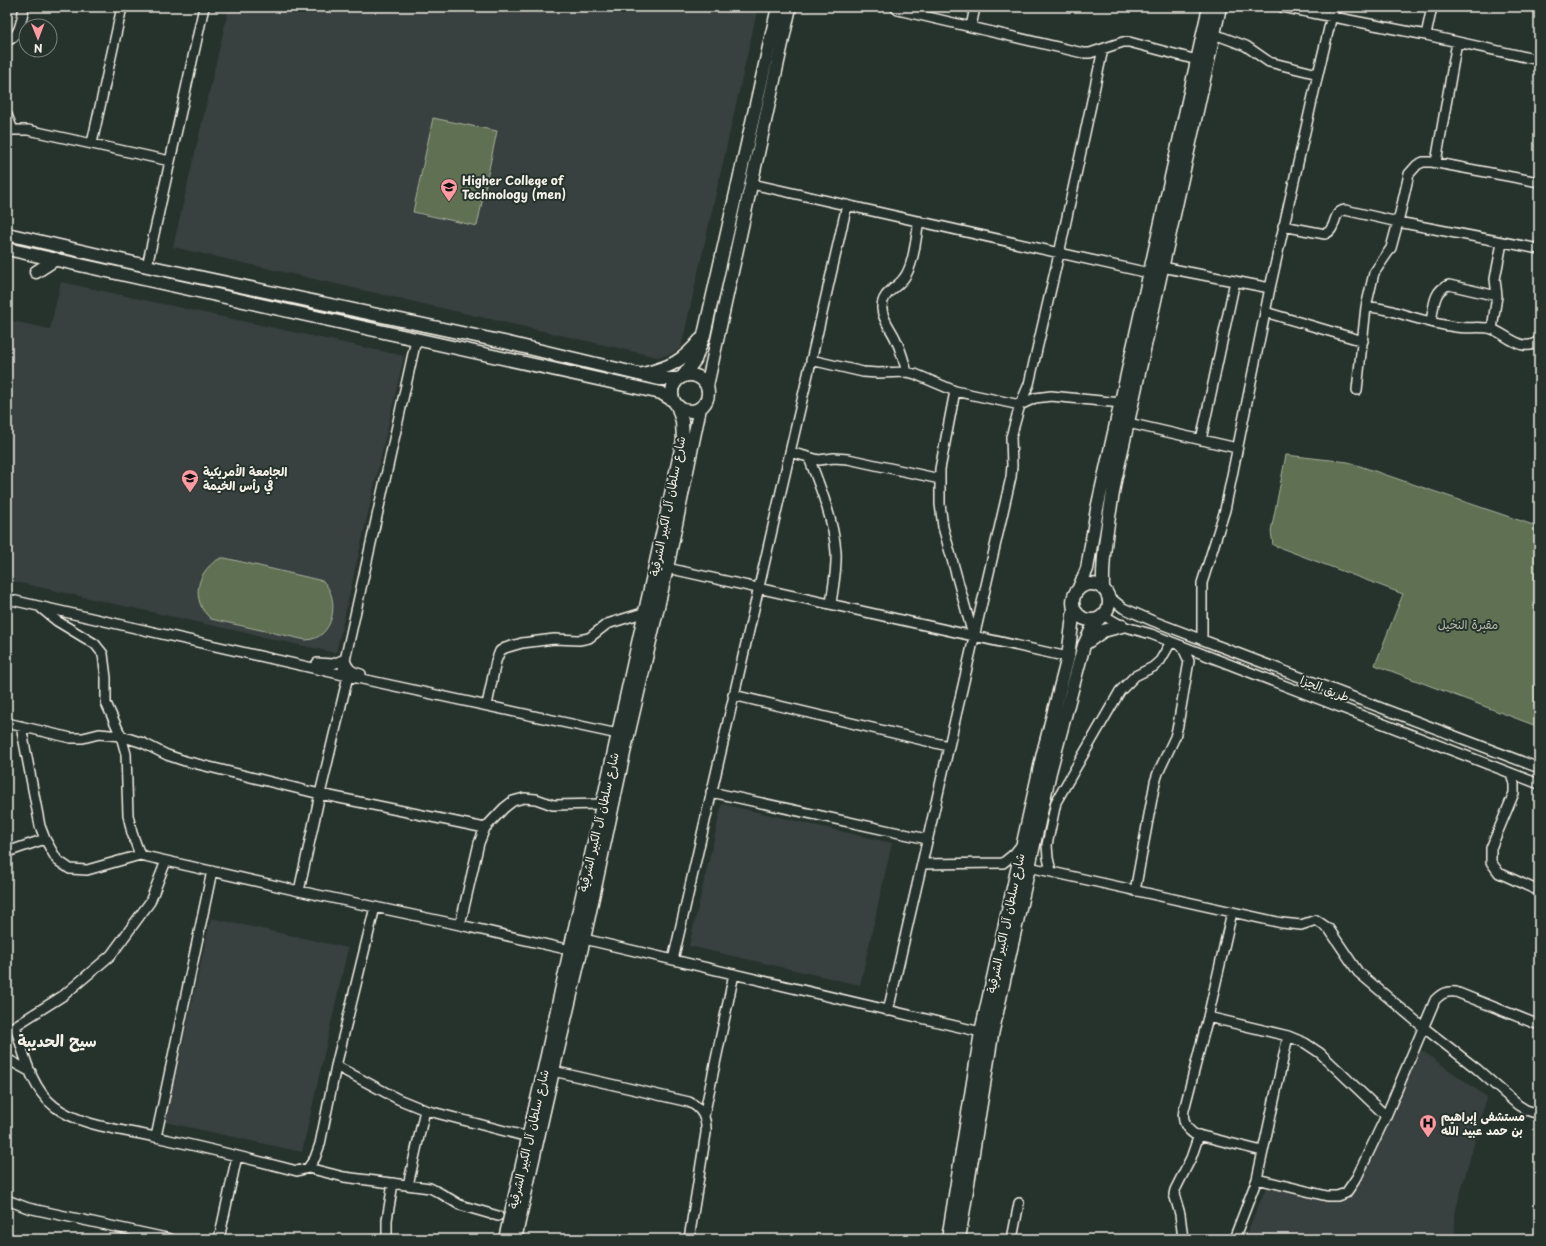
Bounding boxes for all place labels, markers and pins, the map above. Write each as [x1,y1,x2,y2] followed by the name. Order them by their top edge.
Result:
[462,171,566,203] place label: Higher College of Technology (men)
[439,177,459,202] school or university icon: Higher College of Technology (men)
[203,462,287,495] place label: الجامعة الأمريكية في رأس الخيمة
[180,468,200,493] school or university icon: الجامعة الأمريكية في رأس الخيمة
[1441,1107,1525,1139] place label: مستشفى إبراهيم بن حمد عبيد الله
[1418,1113,1438,1138] hospital icon: مستشفى إبراهيم بن حمد عبيد الله

